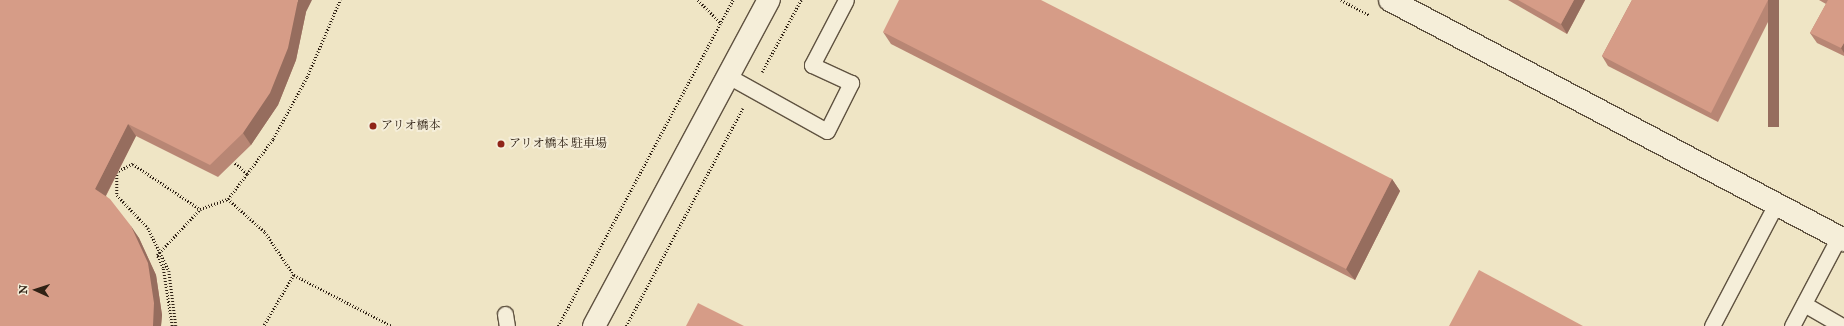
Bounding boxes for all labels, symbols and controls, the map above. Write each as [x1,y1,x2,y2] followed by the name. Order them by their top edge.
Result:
[381,119,441,133] place label: アリオ橋本
[368,121,378,131] marker: アリオ橋本
[509,137,608,151] place label: アリオ橋本 駐車場
[496,139,506,149] marker: アリオ橋本 駐車場
[16,270,56,310] north arrow
[17,284,30,294] text: N

